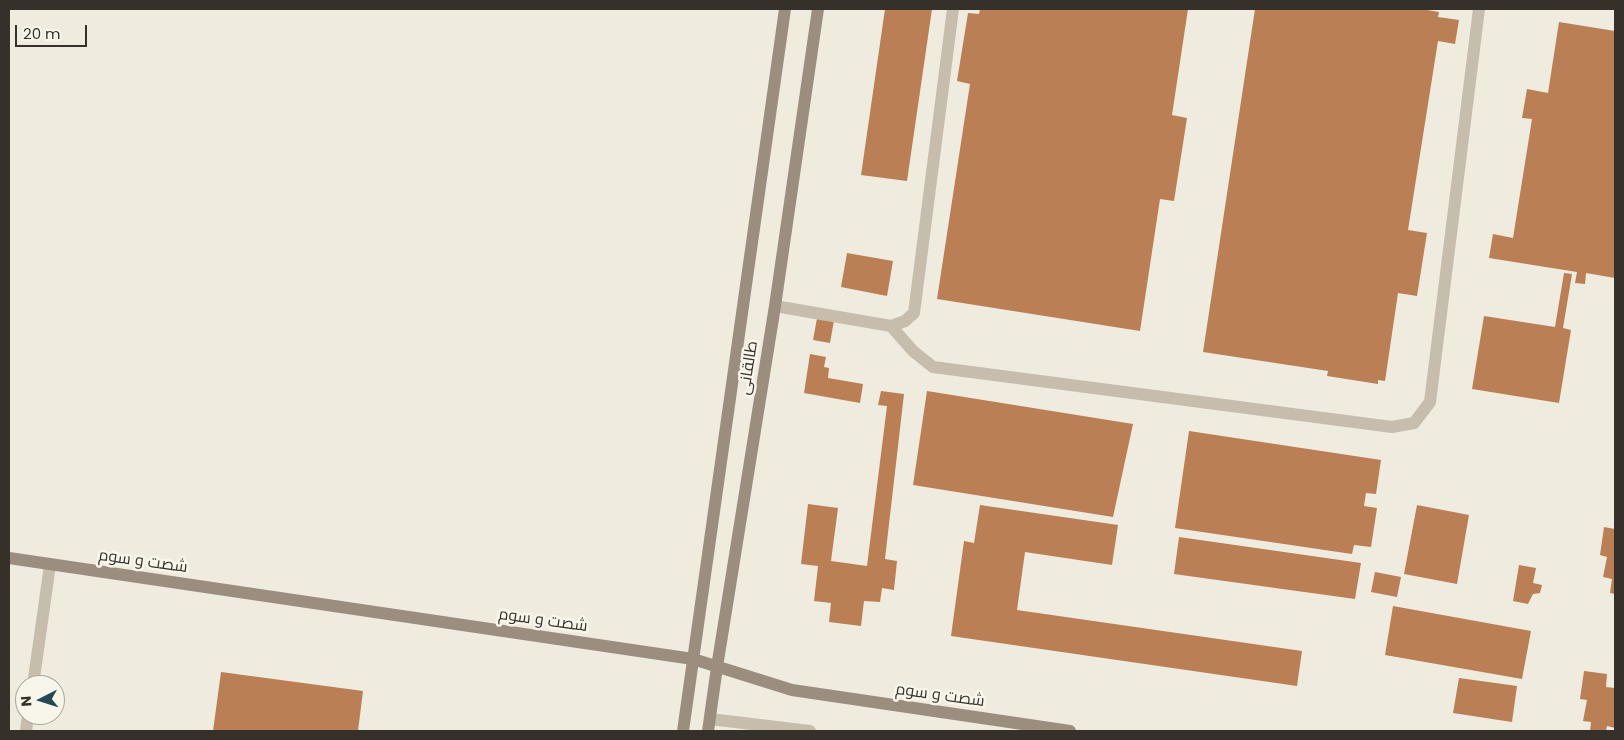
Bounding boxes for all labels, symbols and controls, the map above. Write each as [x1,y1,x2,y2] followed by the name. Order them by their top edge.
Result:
[18,15,90,47] scale bar
[23,23,61,44] text: 20 m
[735,340,763,396] street label: طالقانی
[97,546,189,578] street label: شصت و سوم
[497,605,589,637] street label: شصت و سوم
[15,675,65,725] north arrow
[894,680,986,712] street label: شصت و سوم
[16,695,36,707] text: N

